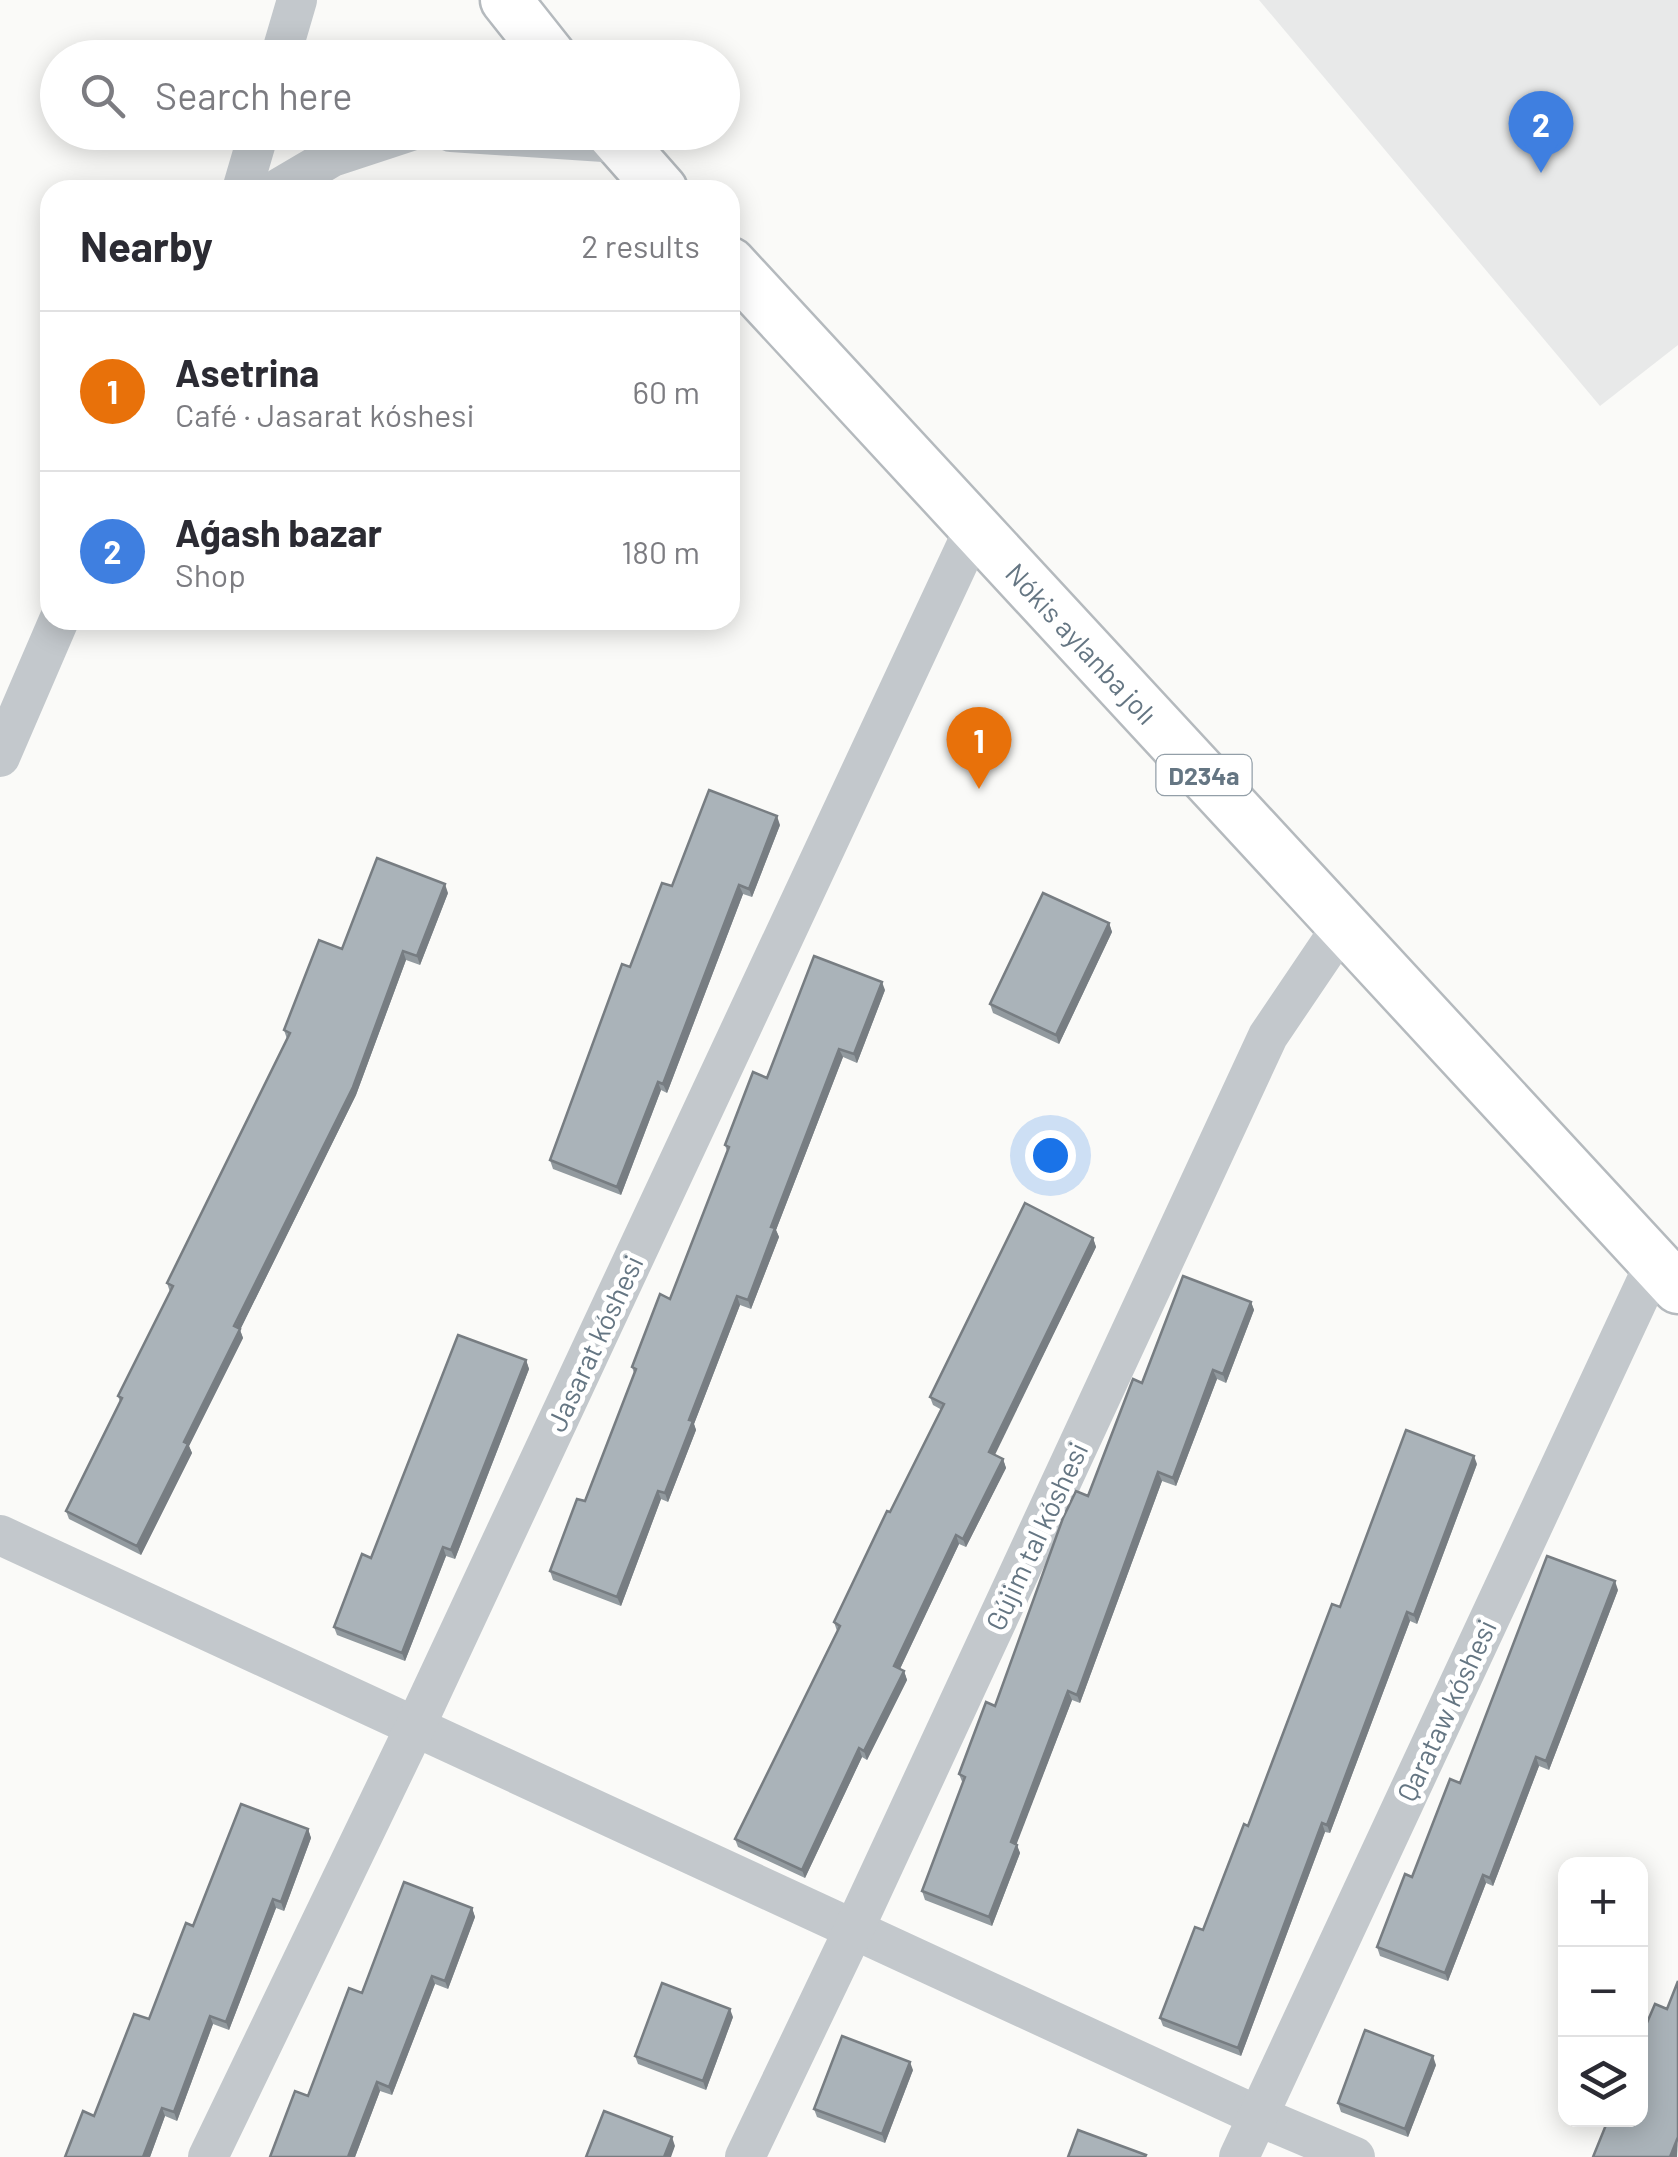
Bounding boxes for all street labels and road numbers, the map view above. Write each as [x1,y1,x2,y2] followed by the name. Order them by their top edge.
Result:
[999,556,1164,731] street label: Nókis aylanba jolı
[1156,755,1252,795] road number: D234a
[538,1249,650,1437] street label: Jasarat kóshesi
[978,1437,1094,1635] street label: Gújim tal kóshesi
[1389,1614,1503,1806] street label: Qarataw kóshesi

